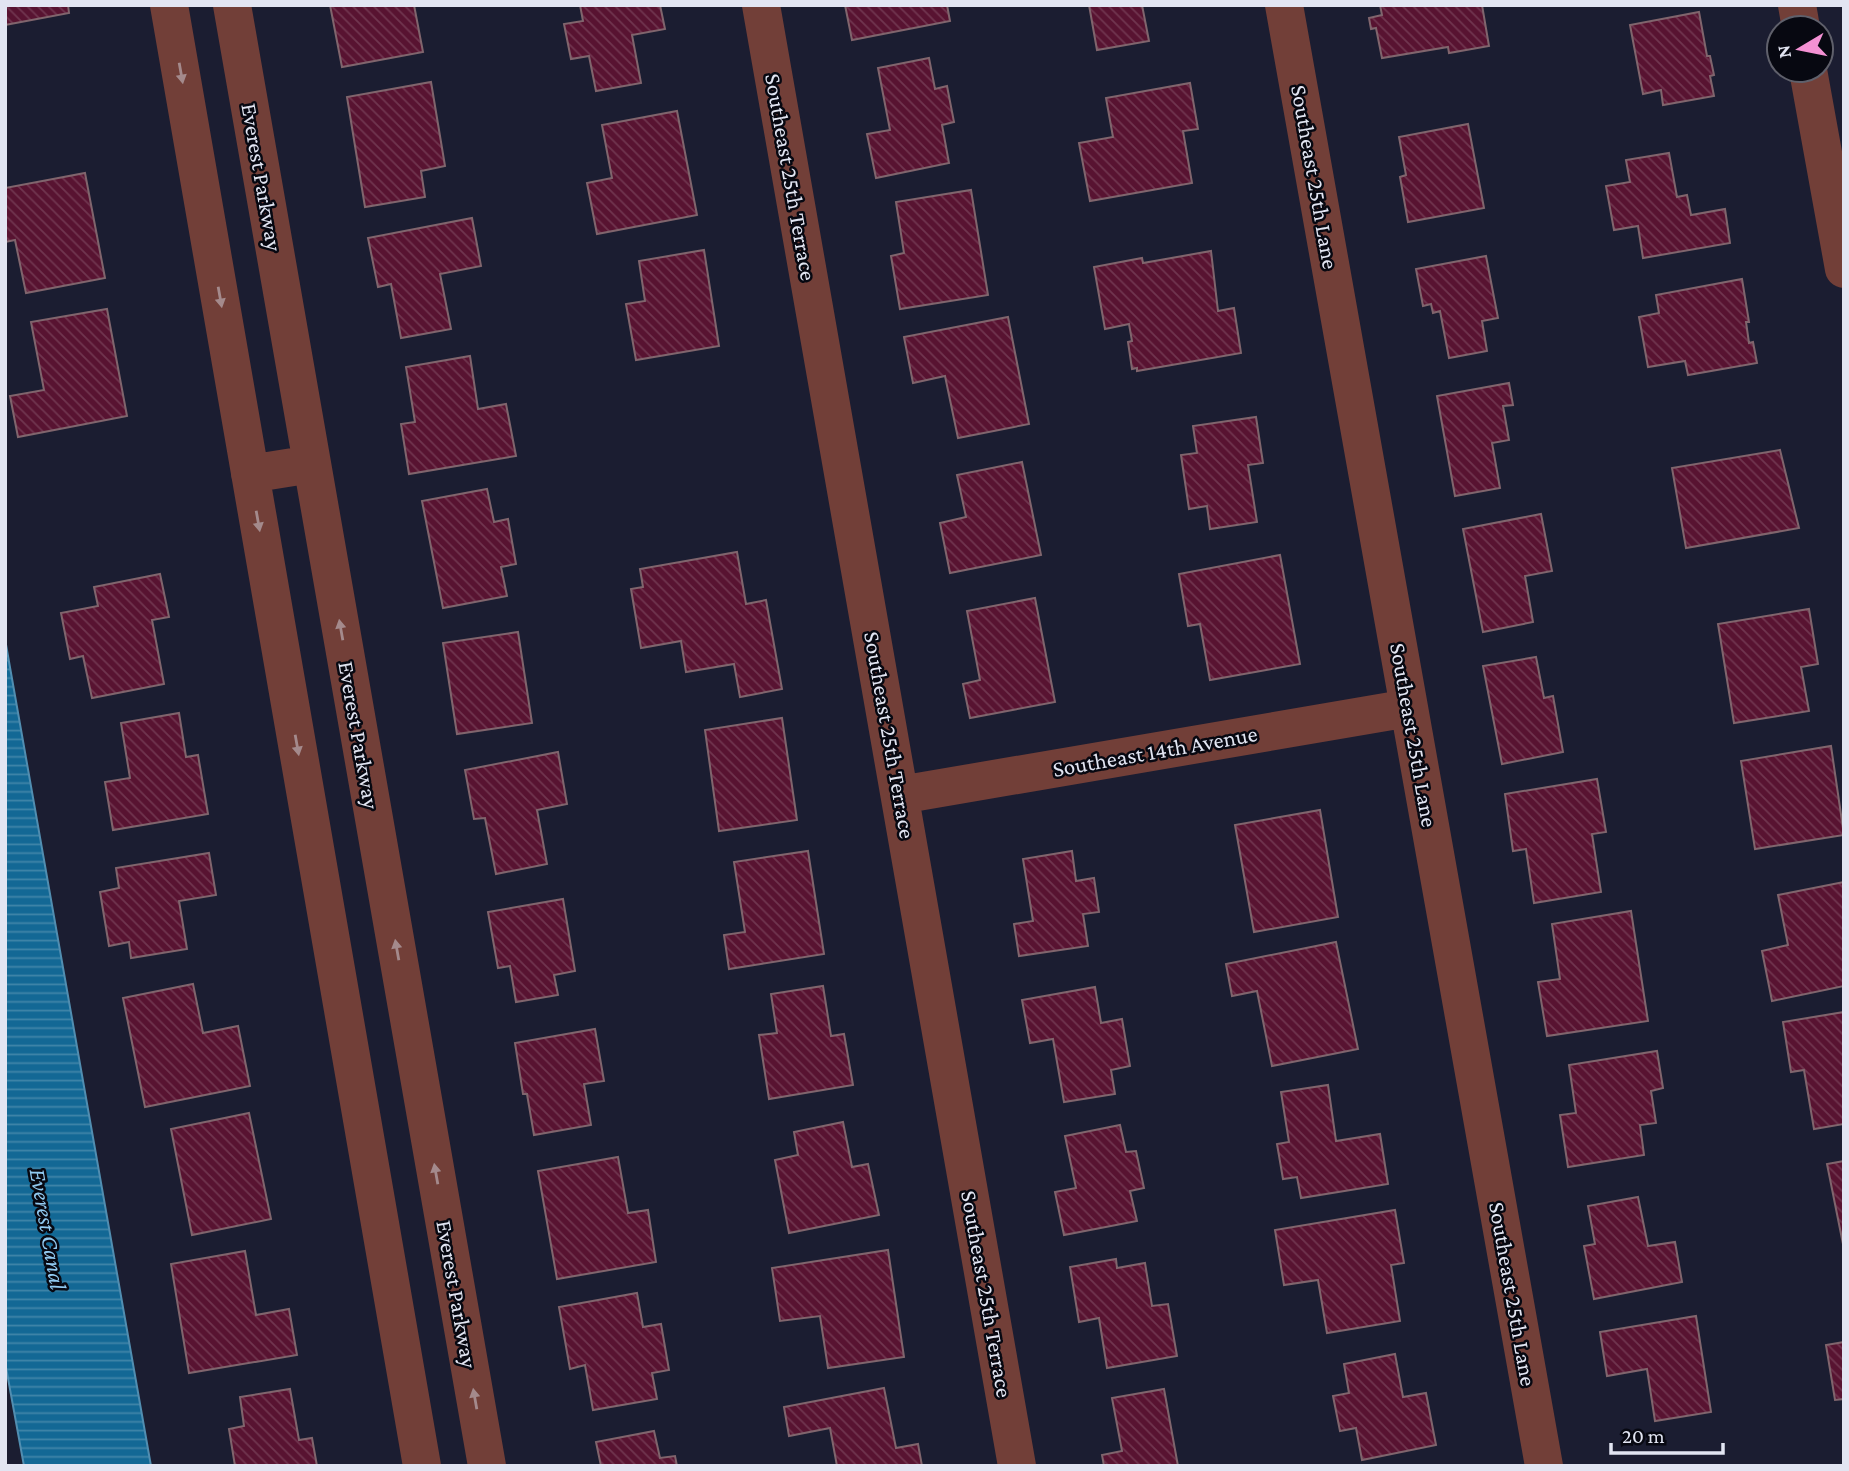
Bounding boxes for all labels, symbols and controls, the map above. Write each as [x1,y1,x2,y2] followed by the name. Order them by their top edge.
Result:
[1765,14,1835,84] north arrow
[1772,44,1795,60] text: N
[176,62,187,84] one-way arrow
[760,71,822,283] street label: Southeast 25th Terrace
[1286,83,1344,271] street label: Southeast 25th Lane
[236,101,288,253] street label: Everest Parkway
[215,286,226,308] one-way arrow
[253,510,264,532] one-way arrow
[335,619,346,641] one-way arrow
[859,629,921,841] street label: Southeast 25th Terrace
[1385,641,1443,829] street label: Southeast 25th Lane
[333,659,385,811] street label: Everest Parkway
[1051,720,1259,782] street label: Southeast 14th Avenue
[292,734,303,756] one-way arrow
[391,939,402,961] one-way arrow
[430,1163,441,1185] one-way arrow
[25,1166,73,1293] water label: Everest Canal
[956,1188,1018,1400] street label: Southeast 25th Terrace
[1484,1200,1542,1388] street label: Southeast 25th Lane
[431,1218,483,1370] street label: Everest Parkway
[469,1387,480,1409] one-way arrow
[1611,1412,1723,1456] scale bar
[1622,1424,1665,1448] text: 20 m

